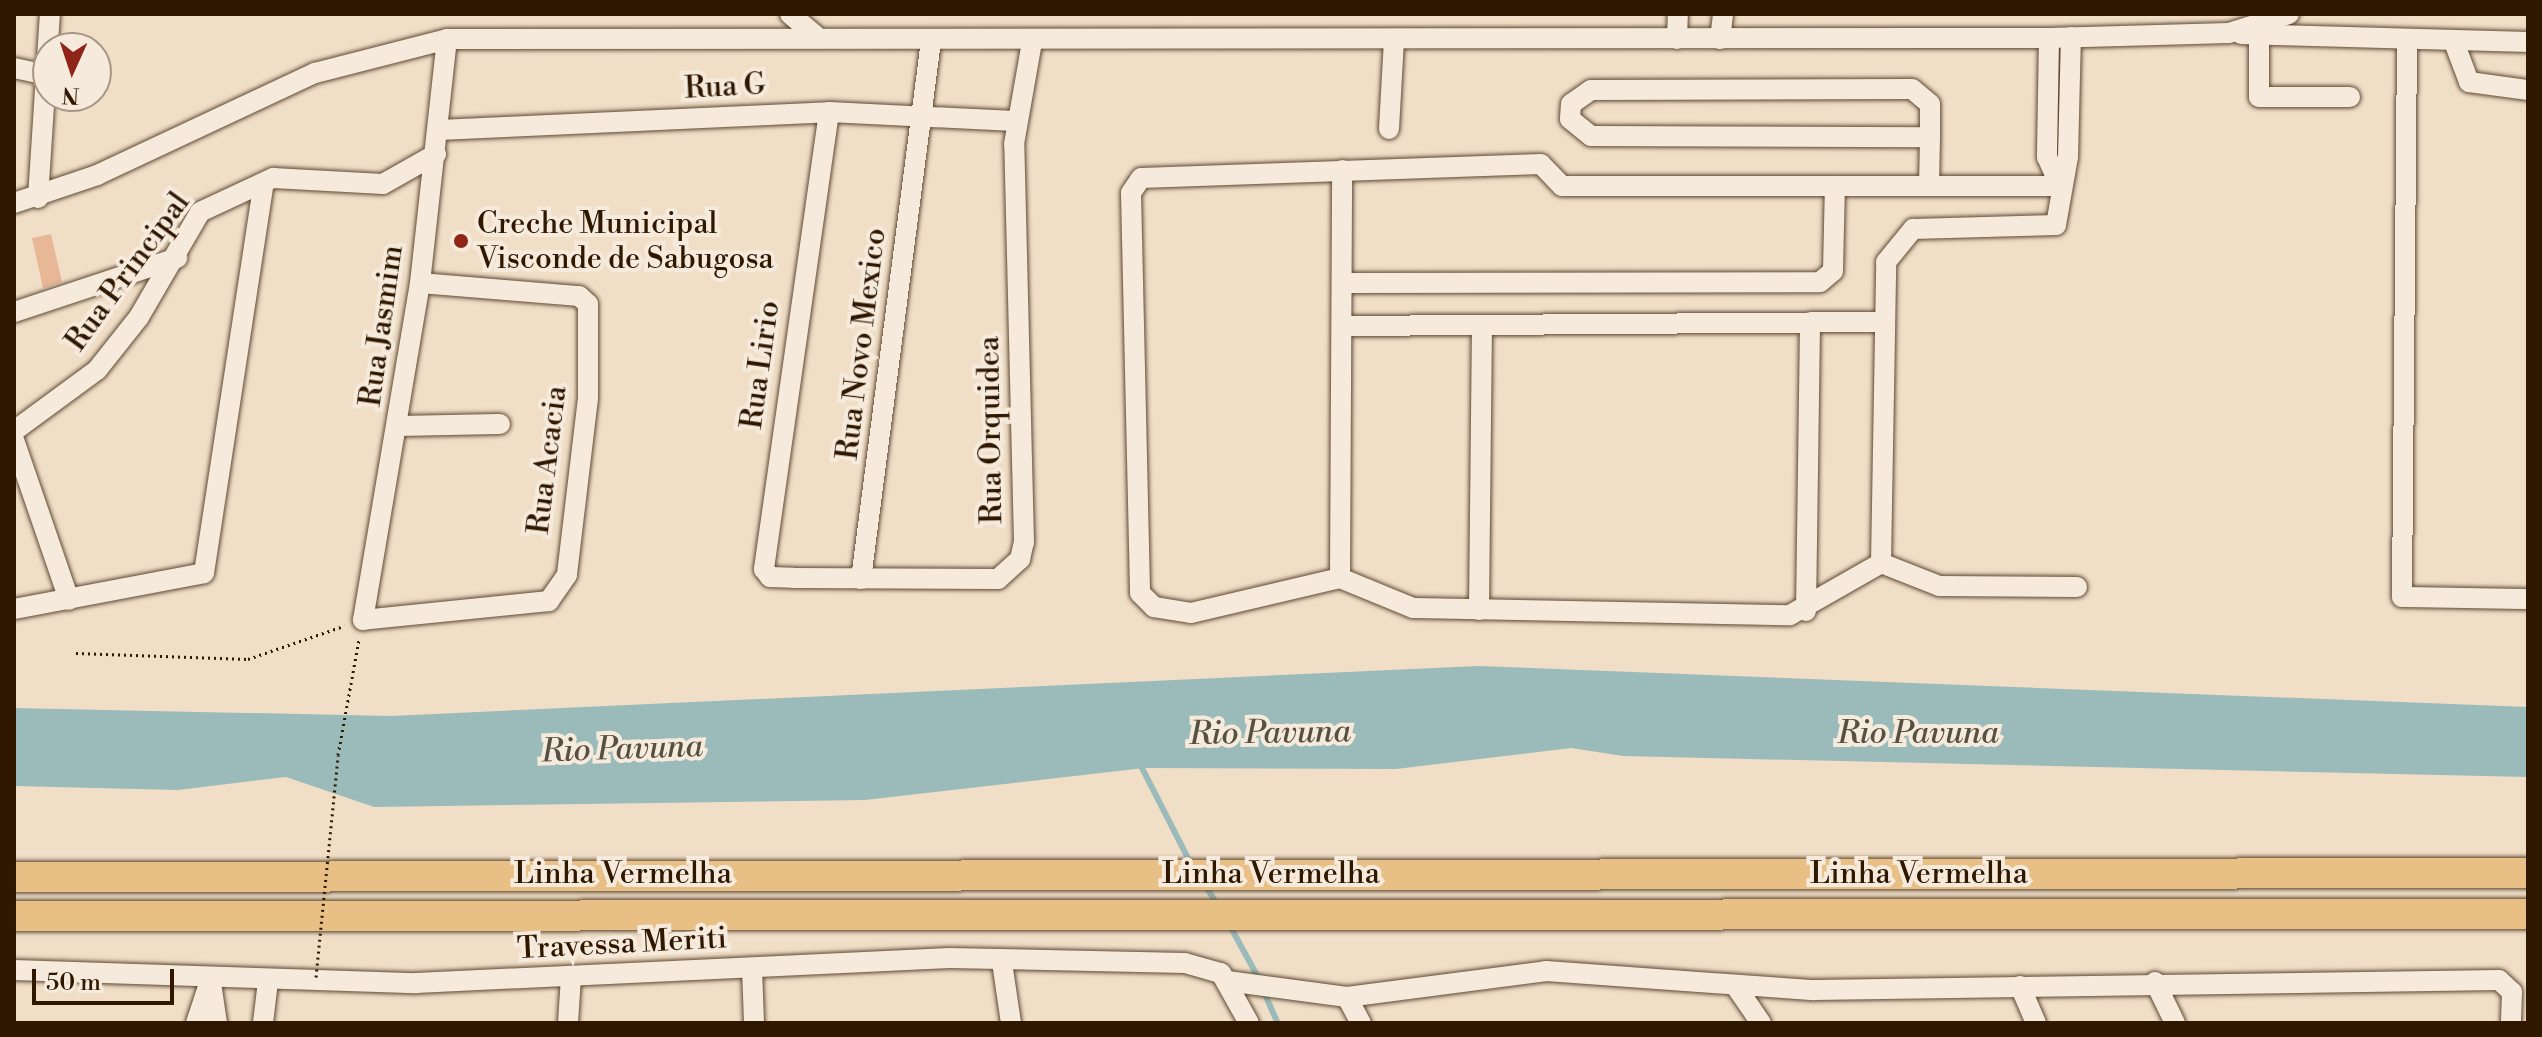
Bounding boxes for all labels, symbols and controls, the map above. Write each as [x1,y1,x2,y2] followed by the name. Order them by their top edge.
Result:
[32,32,112,112] north arrow
[683,67,767,107] street label: Rua G
[61,81,80,108] text: N
[58,186,198,358] street label: Rua Principal
[477,206,774,276] place label: Creche Municipal Visconde de Sabugosa
[830,226,894,462] street label: Rua Novo Mexico
[452,232,470,250] marker: Creche Municipal Visconde de Sabugosa
[353,243,411,409] street label: Rua Jasmim
[734,298,788,432] street label: Rua Lirio
[971,336,1011,524] street label: Rua Orquidea
[521,384,575,536] street label: Rua Acacia
[1189,712,1351,754] water label: Rio Pavuna
[1837,714,1999,752] water label: Rio Pavuna
[541,727,703,771] water label: Rio Pavuna
[514,856,732,892] street label: Linha Vermelha
[1162,856,1380,892] street label: Linha Vermelha
[1810,856,2028,892] street label: Linha Vermelha
[516,921,728,967] street label: Travessa Meriti
[36,953,178,1003] scale bar
[46,968,101,998] text: 50 m

